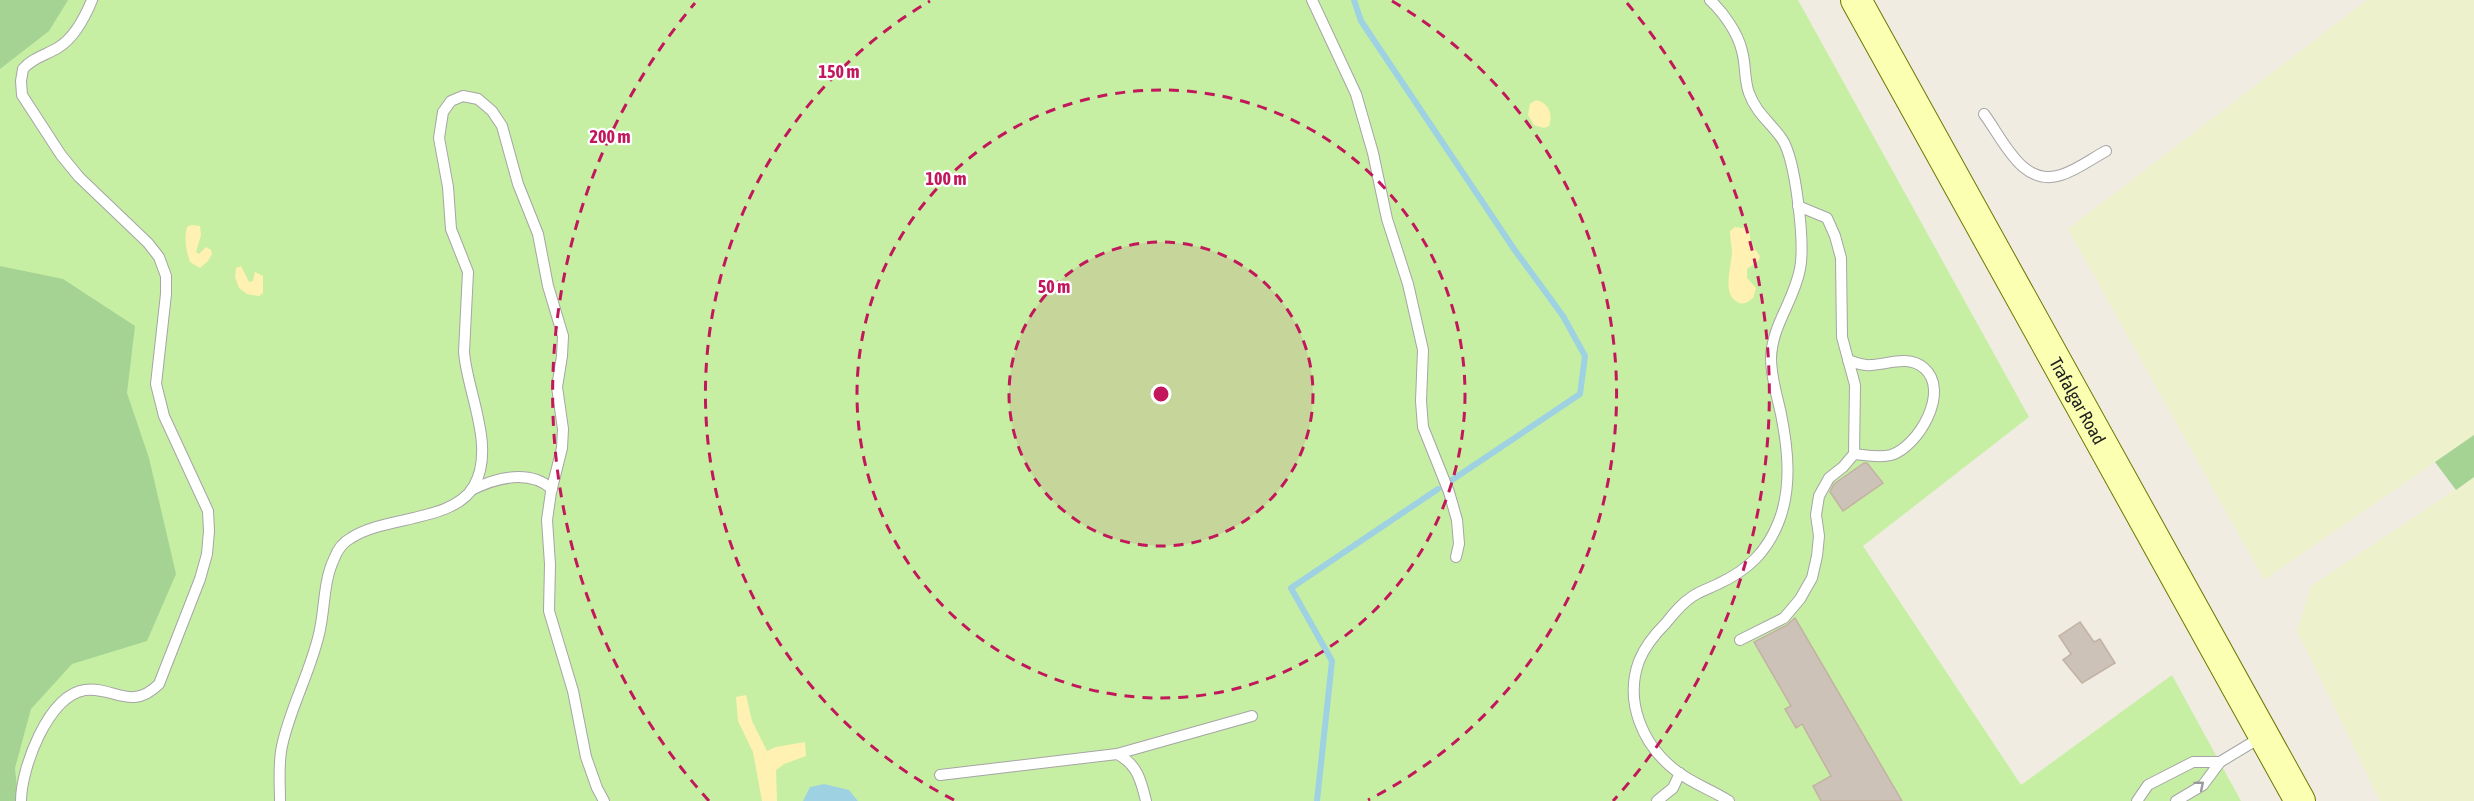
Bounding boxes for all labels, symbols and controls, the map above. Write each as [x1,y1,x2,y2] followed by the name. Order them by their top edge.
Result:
[819,61,859,82] text: 150 m
[590,126,630,147] text: 200 m
[926,168,966,189] text: 100 m
[1038,276,1070,297] text: 50 m
[2046,354,2110,448] street label: Trafalgar Road
[1151,384,1171,404] centre of rings
[2193,781,2204,792] one-way arrow

